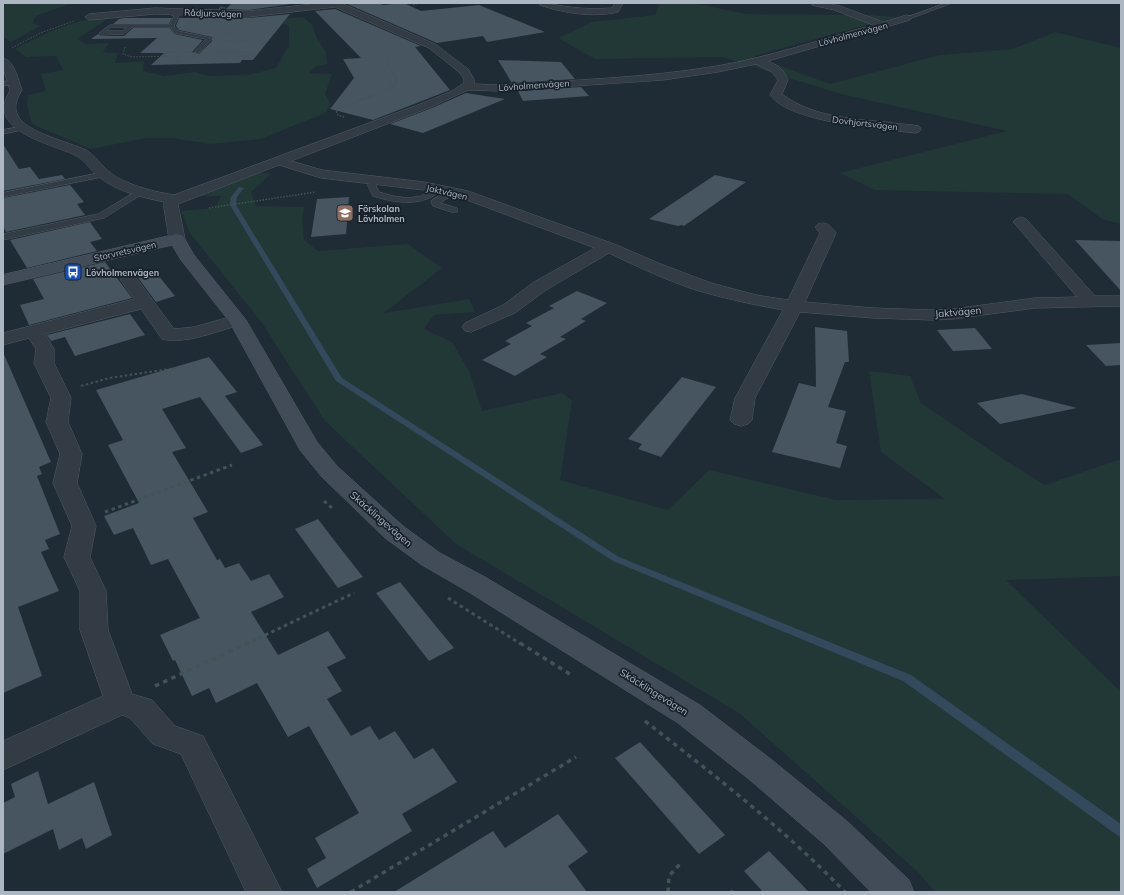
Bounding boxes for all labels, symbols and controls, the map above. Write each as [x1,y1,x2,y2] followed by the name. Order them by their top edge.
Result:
[184,6,242,20] street label: Rådjursvägen
[817,19,889,49] street label: Lövholmenvägen
[498,77,570,93] street label: Lövholmenvägen
[832,114,898,132] street label: Dovhjortsvägen
[425,182,469,202] street label: Jaktvägen
[335,203,355,223] school or university icon: Förskolan Lövholmen
[358,203,405,224] place label: Förskolan Lövholmen
[93,238,157,264] street label: Storvretsvägen
[63,262,83,282] bus stop icon: Lövholmenvägen
[86,267,159,278] place label: Lövholmenvägen
[934,303,982,321] street label: Jaktvägen
[347,488,415,550] street label: Skäcklingevägen
[617,666,691,718] street label: Skäcklingevägen

